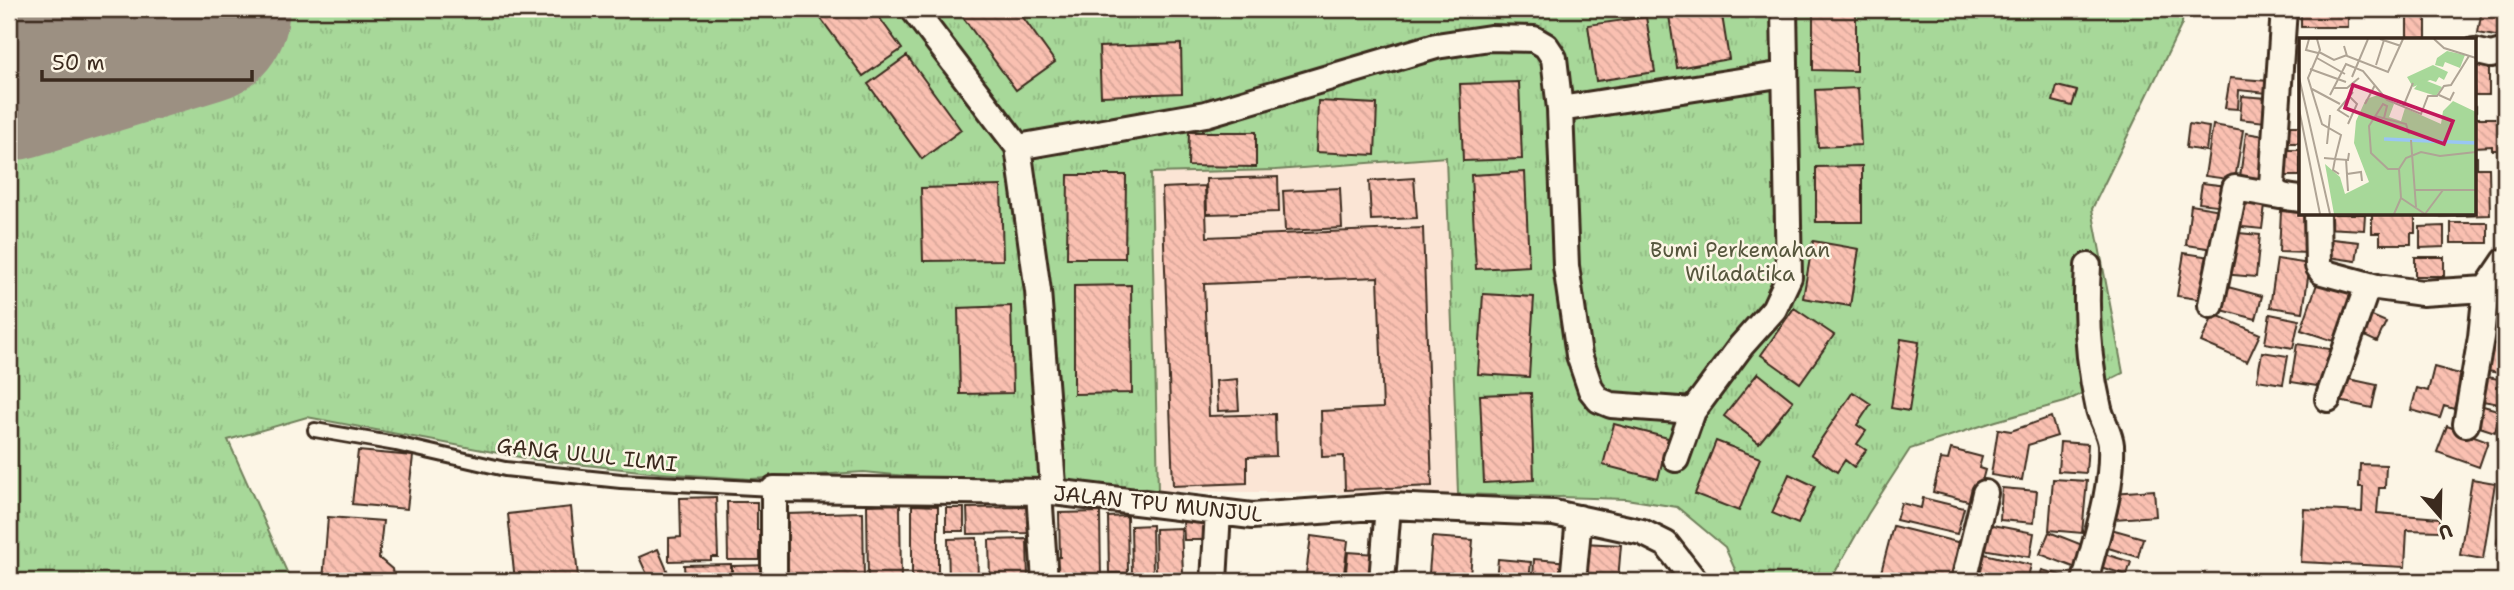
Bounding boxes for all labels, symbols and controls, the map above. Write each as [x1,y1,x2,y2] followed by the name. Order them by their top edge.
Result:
[42,38,252,82] scale bar
[2299,38,2476,215] inset map
[52,49,105,77] text: 50 m
[1650,236,1830,288] park label: Bumi Perkemahan Wiladatika
[495,432,679,478] street label: GANG ULUL ILMI
[1052,479,1265,529] street label: JALAN TPU MUNJUL
[2406,482,2476,552] north arrow
[2435,518,2456,545] text: U

